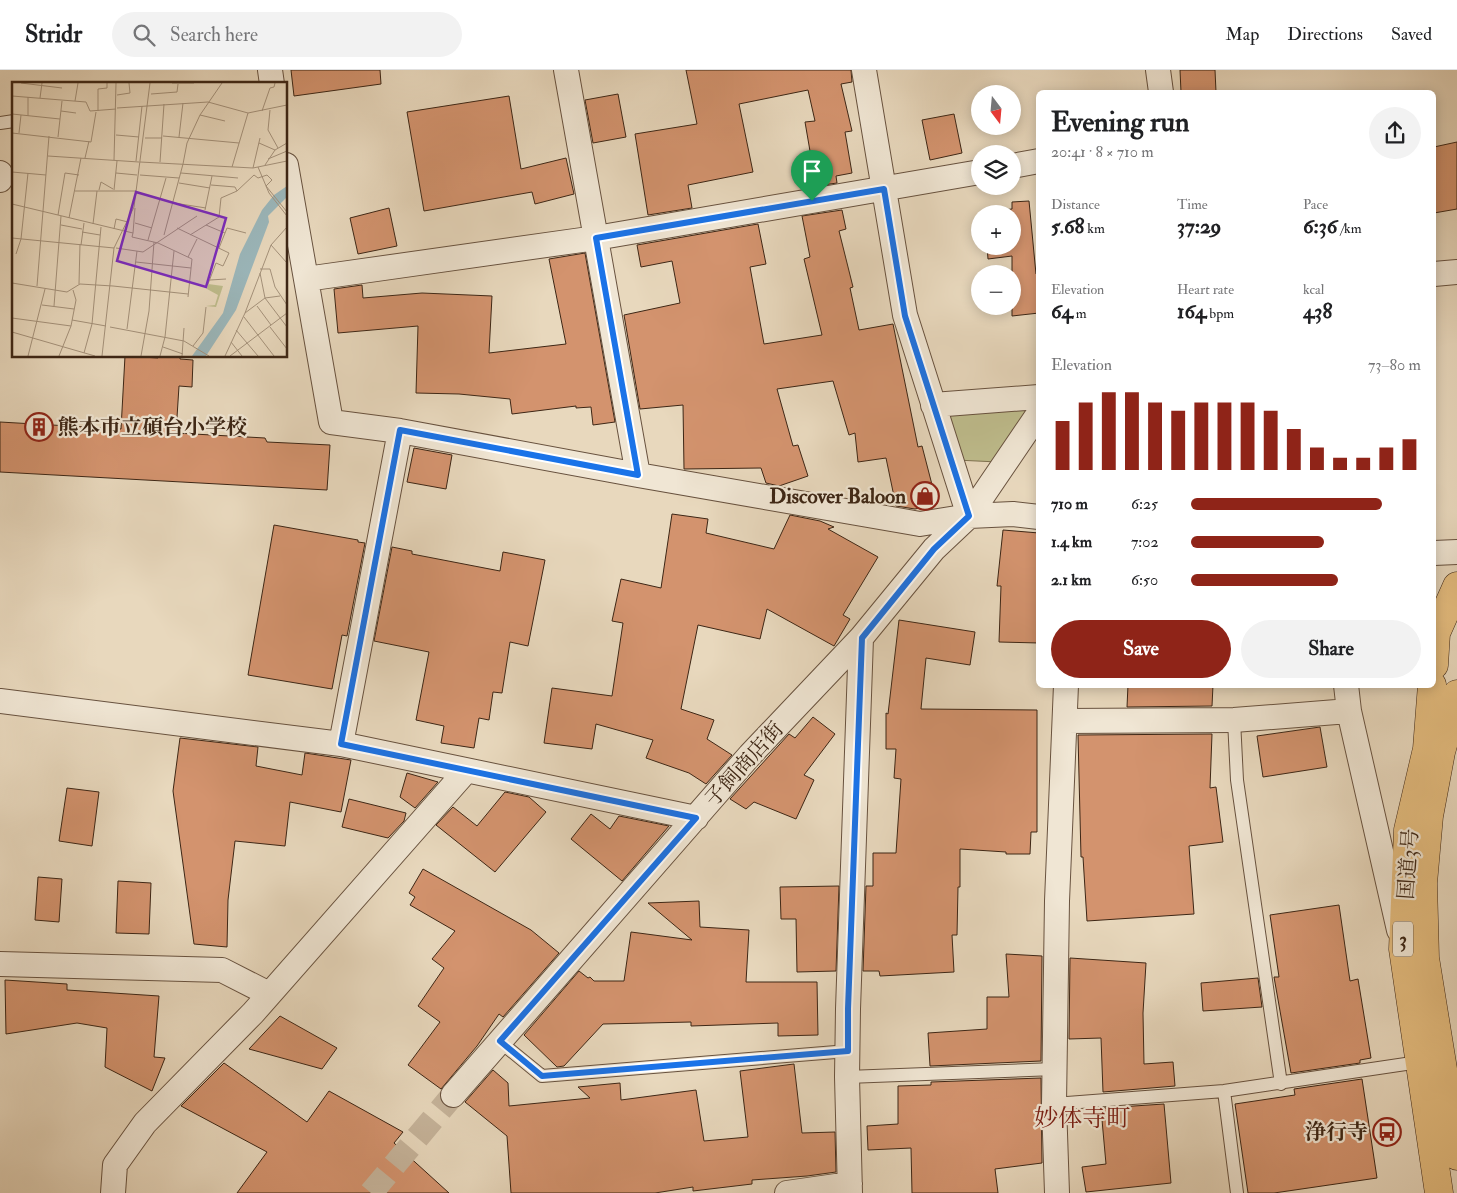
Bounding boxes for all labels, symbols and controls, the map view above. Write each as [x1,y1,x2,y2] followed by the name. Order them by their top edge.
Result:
[112,12,462,57] search box
[25,19,82,50] text: Stridr
[130,21,158,49] icon: search
[170,23,258,47] text: Search here
[1226,23,1259,46] text: Map
[1287,23,1363,46] text: Directions
[1391,23,1432,46] text: Saved
[12,82,288,358] inset map
[971,85,1021,135] north arrow
[971,85,1021,315] map controls
[1051,105,1189,140] text: Evening run
[1369,107,1421,159] button: share
[1051,142,1154,162] text: 20:41 · 8 × 710 m
[971,145,1021,195] button: layers
[791,150,833,201] pin
[798,157,826,185] icon: arrive
[1051,196,1100,213] text: Distance
[1177,196,1208,213] text: Time
[1303,196,1328,213] text: Pace
[971,205,1021,255] button: +
[1051,213,1084,240] text: 5.68
[1177,213,1221,240] text: 37:29
[1303,213,1337,240] text: 6:36
[1084,220,1105,237] text: km
[1337,220,1362,237] text: /km
[971,265,1021,315] button: −
[1051,281,1104,298] text: Elevation
[1177,281,1234,298] text: Heart rate
[1303,281,1324,298] text: kcal
[1051,298,1073,325] text: 64
[1177,298,1206,325] text: 164
[1303,298,1332,325] text: 438
[1073,305,1087,322] text: m
[1206,305,1234,322] text: bpm
[1051,355,1112,375] text: Elevation
[1368,355,1421,375] text: 73–80 m
[24,412,54,442] building icon: 熊本市立碩台小学校
[58,414,247,441] place label: 熊本市立碩台小学校
[910,481,940,511] shop icon: Discover Baloon
[769,483,906,510] place label: Discover Baloon
[1051,494,1088,514] text: 710 m
[1131,494,1158,514] text: 6:25
[1051,532,1092,552] text: 1.4 km
[1131,532,1159,552] text: 7:02
[1051,570,1091,590] text: 2.1 km
[1131,570,1158,590] text: 6:50
[1051,620,1231,678] button: Save
[1241,620,1421,678] button: Share
[699,716,790,812] street label: 子飼商店街
[1393,828,1424,900] street label: 国道3号
[1393,922,1413,956] road number: 3
[1034,1103,1130,1134] district label: 妙体寺町
[1372,1117,1402,1147] bus stop icon: 浄行寺
[1305,1119,1368,1146] place label: 浄行寺

